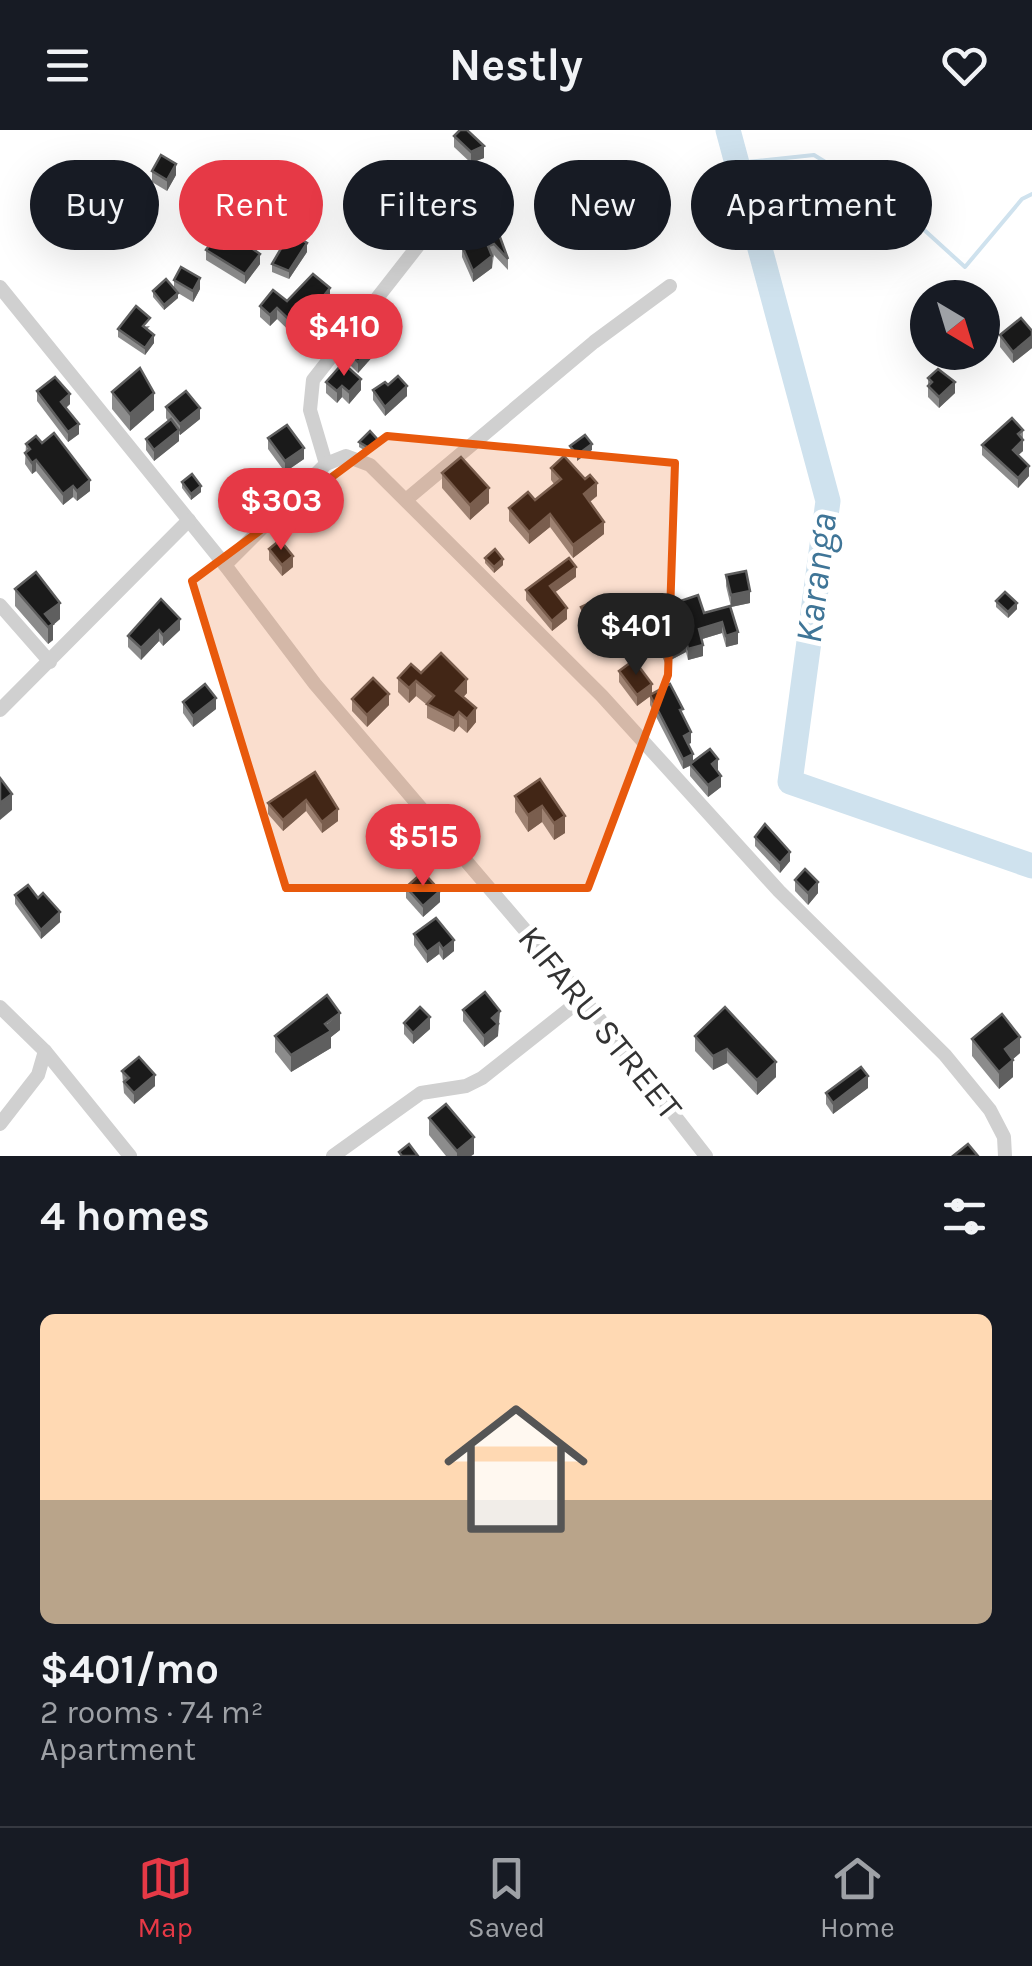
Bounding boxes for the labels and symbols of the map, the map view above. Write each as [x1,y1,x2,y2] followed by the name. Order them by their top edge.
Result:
[910,280,1000,370] north arrow
[285,294,403,379] pin: $410
[222,468,340,553] pin: $303
[786,510,846,646] water label: Karanga
[577,593,695,678] pin: $401
[364,804,482,889] pin: $515
[509,918,691,1128] street label: KIFARU STREET

